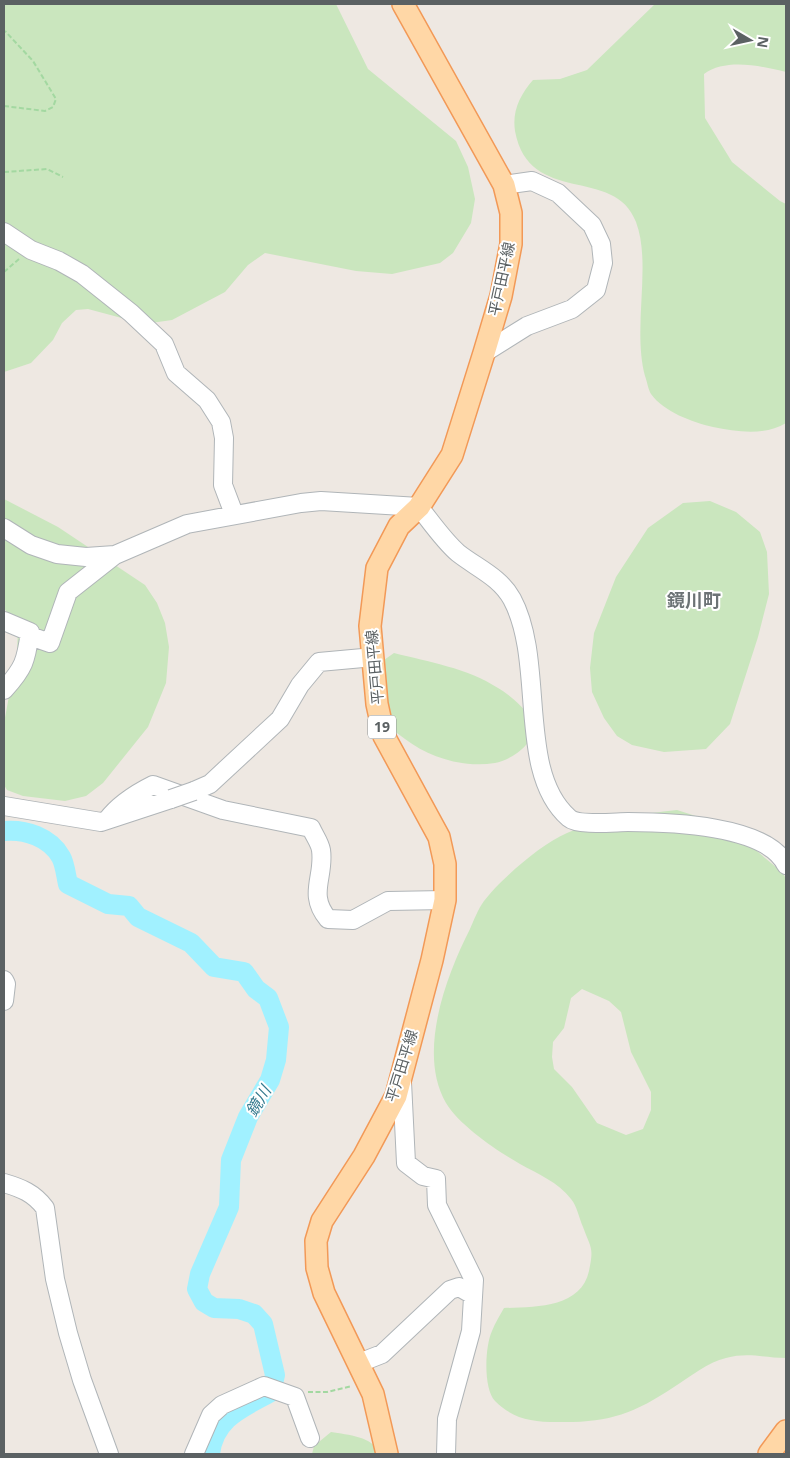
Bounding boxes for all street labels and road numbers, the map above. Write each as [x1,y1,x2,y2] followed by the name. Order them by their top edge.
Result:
[483,240,519,318] street label: 平戸田平線
[361,629,387,705] street label: 平戸田平線
[368,716,396,739] road number: 19
[381,1027,422,1105] street label: 平戸田平線

